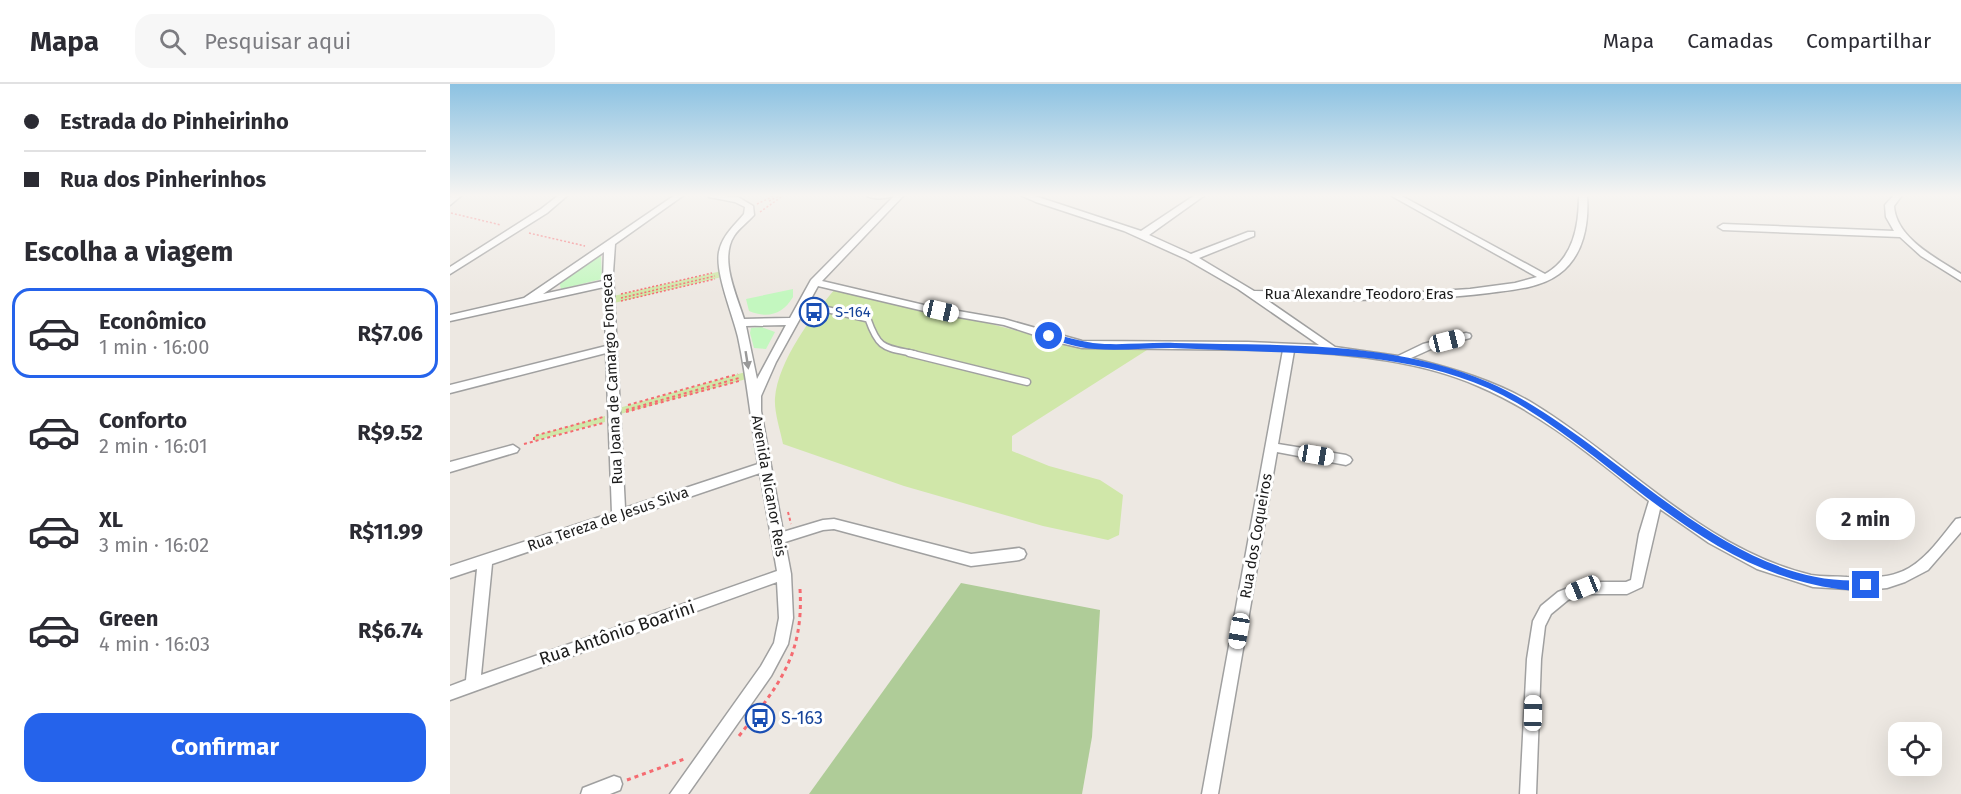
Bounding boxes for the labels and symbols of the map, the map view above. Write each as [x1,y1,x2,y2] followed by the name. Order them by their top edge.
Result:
[597,273,627,485] street label: Rua Joana de Camargo Fonseca
[1264,285,1454,303] street label: Rua Alexandre Teodoro Eras
[798,296,830,328] bus stop icon: S-164
[921,298,961,324] car
[835,303,871,321] place label: S-164
[1035,322,1062,349] route start
[1427,328,1467,354] car
[743,350,752,369] one-way arrow
[748,414,790,558] street label: Avenida Nicanor Reis
[1297,443,1335,467] car
[1236,472,1276,600] street label: Rua dos Coqueiros
[525,483,691,555] street label: Rua Tereza de Jesus Silva
[1816,498,1916,540] callout: 2 min
[1852,571,1879,598] route end
[1563,573,1603,603] car
[536,596,698,670] street label: Rua Antônio Boarini
[1227,612,1251,650] car
[1524,695,1542,731] car
[744,702,776,734] bus stop icon: S-163
[781,707,823,729] place label: S-163

